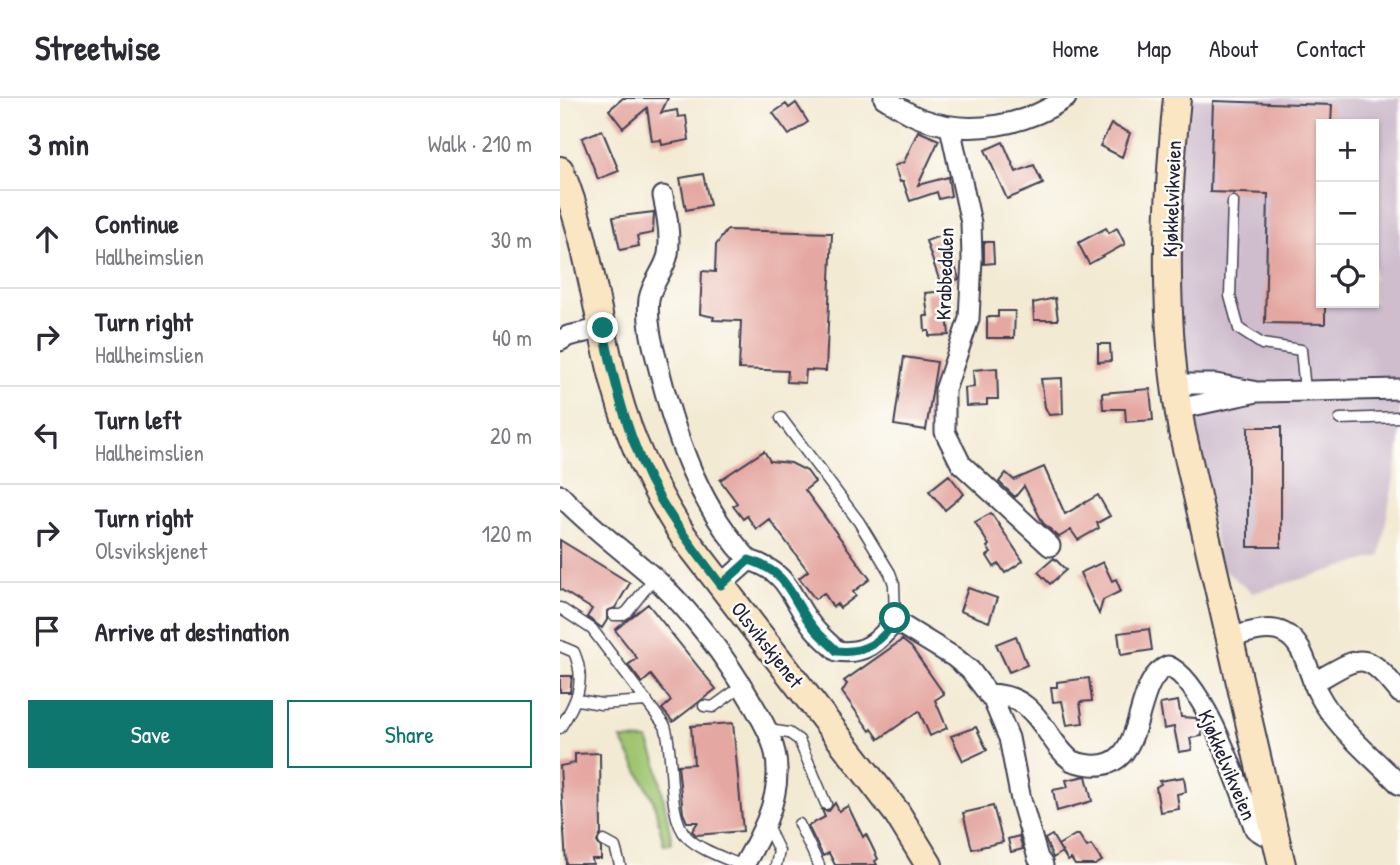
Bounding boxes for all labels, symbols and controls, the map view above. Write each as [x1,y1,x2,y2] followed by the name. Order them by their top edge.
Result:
[35,26,160,70] text: Streetwise
[1052,32,1099,64] text: Home
[1137,32,1171,64] text: Map
[1209,32,1258,64] text: About
[1296,32,1365,64] text: Contact
[1316,119,1379,308] map controls
[1316,119,1379,182] button: +
[28,124,89,164] text: 3 min
[428,128,532,159] text: Walk · 210 m
[1155,140,1188,258] street label: Kjøkkelvikveien
[1316,182,1379,245] button: −
[95,206,179,241] text: Continue
[28,220,66,258] icon: ahead
[490,224,532,255] text: 30 m
[928,227,961,321] street label: Krabbedalen
[95,241,204,272] text: Hallheimslien
[1316,245,1379,308] button: locate
[95,304,193,339] text: Turn right
[587,312,618,343] route end
[28,318,66,356] icon: right
[492,322,532,353] text: 40 m
[95,339,204,370] text: Hallheimslien
[95,402,181,437] text: Turn left
[28,416,66,454] icon: left
[490,420,532,451] text: 20 m
[95,437,204,468] text: Hallheimslien
[95,500,193,535] text: Turn right
[28,514,66,552] icon: right
[482,518,532,549] text: 120 m
[95,535,207,566] text: Olsvikskjenet
[724,595,811,695] street label: Olsvikskjenet
[879,602,910,633] route start
[28,612,66,650] icon: arrive
[95,614,290,649] text: Arrive at destination
[28,700,273,768] button: Save
[287,700,532,768] button: Share
[1191,705,1264,824] street label: Kjøkkelvikveien

